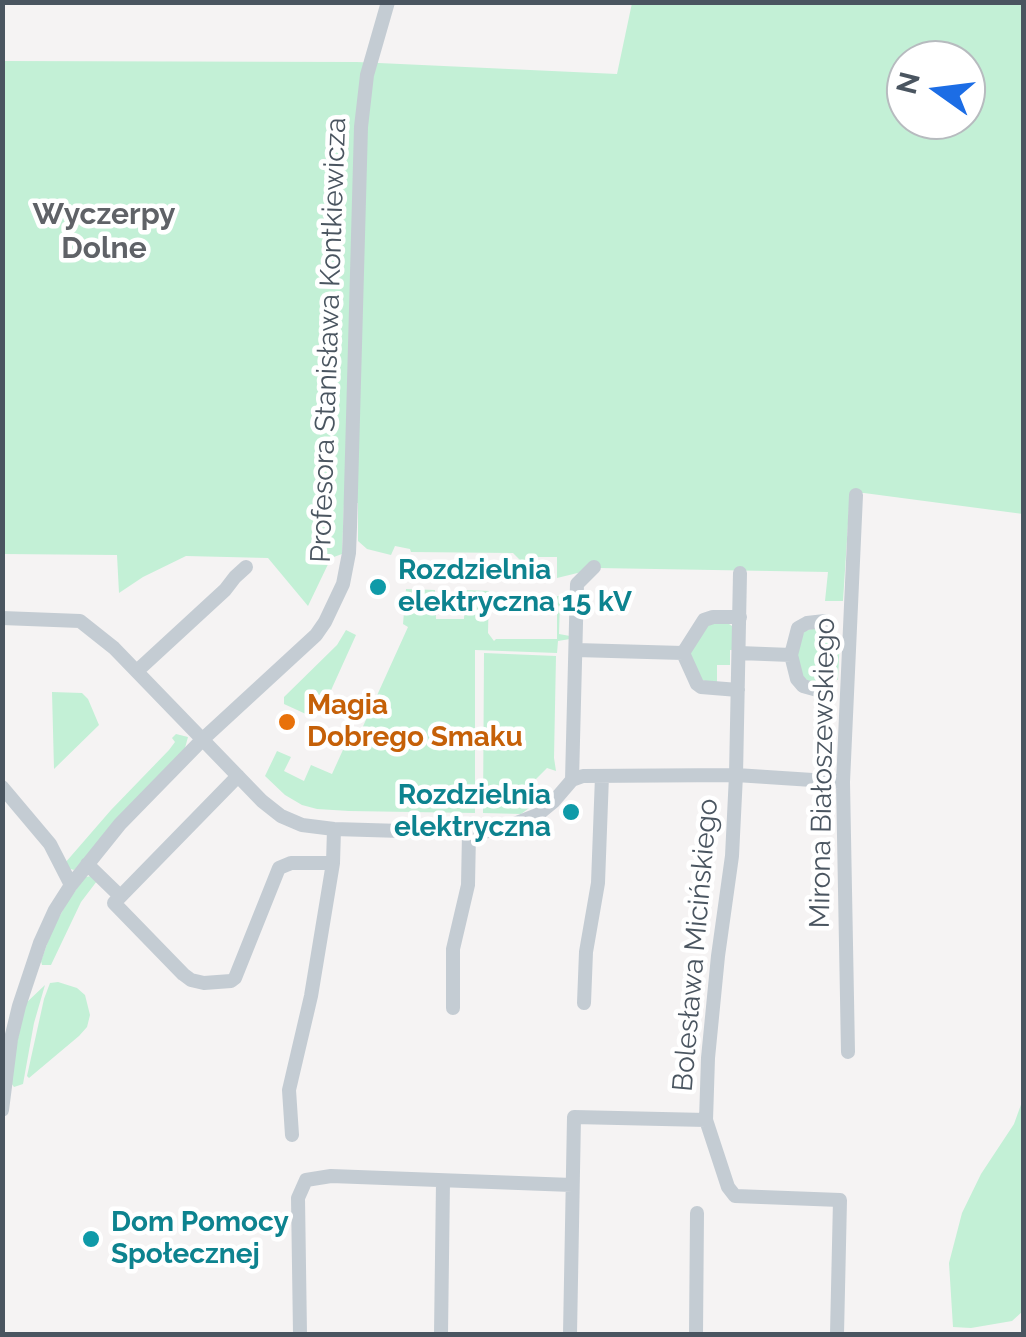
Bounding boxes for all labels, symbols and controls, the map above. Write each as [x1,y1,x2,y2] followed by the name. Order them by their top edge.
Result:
[886,40,986,140] north arrow
[890,69,927,97] text: N
[304,117,354,563] street label: Profesora Stanisława Kontkiewicza
[32,197,176,268] district label: Wyczerpy Dolne
[398,554,632,620] place label: Rozdzielnia elektryczna 15 kV
[367,576,389,598] marker: Rozdzielnia elektryczna 15 kV
[803,617,843,929] street label: Mirona Białoszewskiego
[307,689,523,755] place label: Magia Dobrego Smaku
[276,711,298,733] marker: Magia Dobrego Smaku
[394,779,551,845] place label: Rozdzielnia elektryczna
[666,797,726,1093] street label: Bolesława Micińskiego
[560,801,582,823] marker: Rozdzielnia elektryczna
[111,1206,289,1272] place label: Dom Pomocy Społecznej
[80,1228,102,1250] marker: Dom Pomocy Społecznej

